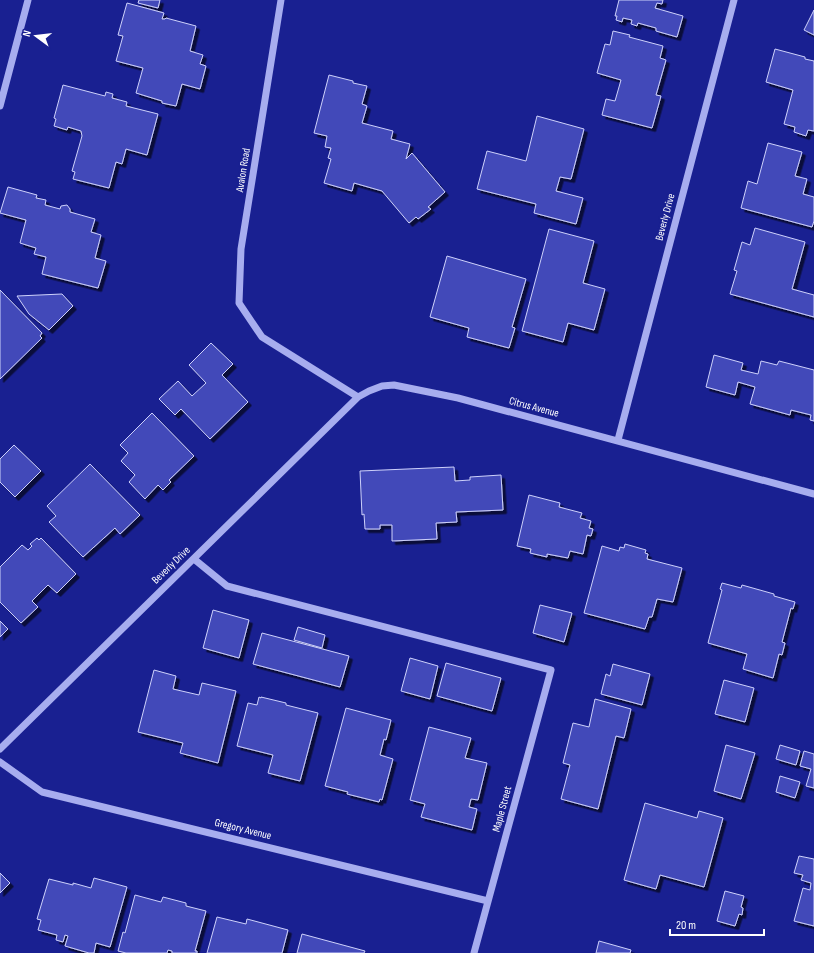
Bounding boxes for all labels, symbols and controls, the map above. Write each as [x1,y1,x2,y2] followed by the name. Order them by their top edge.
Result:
[16,16,56,56] north arrow
[20,29,34,38] text: N
[233,147,253,194] street label: Avalon Road
[652,192,678,242] street label: Beverly Drive
[508,394,560,420] street label: Citrus Avenue
[149,544,193,586] street label: Beverly Drive
[490,784,514,833] street label: Maple Street
[213,816,273,842] street label: Gregory Avenue
[670,911,764,937] scale bar
[676,918,696,933] text: 20 m

